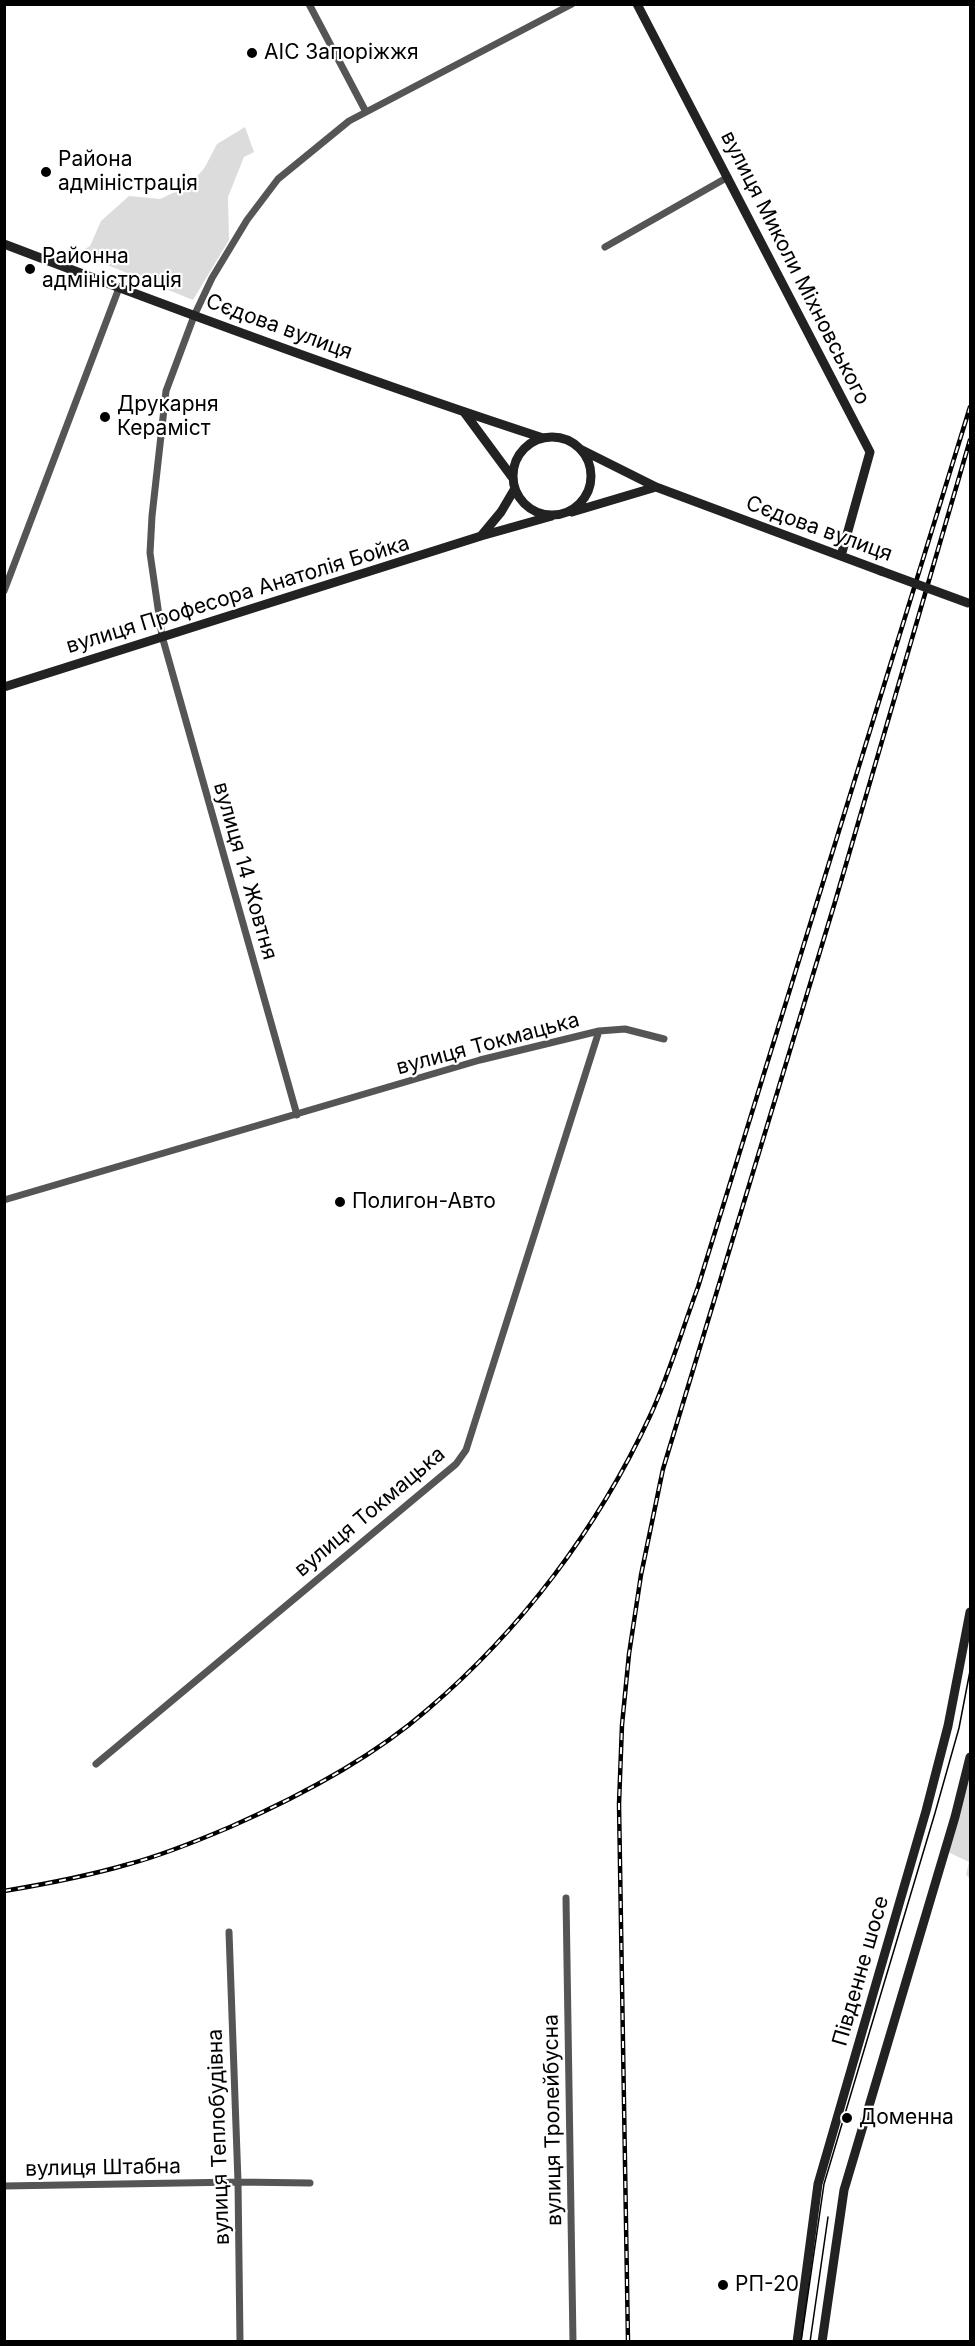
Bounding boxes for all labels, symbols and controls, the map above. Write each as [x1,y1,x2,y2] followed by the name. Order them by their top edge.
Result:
[264,40,419,66] place label: АІС Запоріжжя
[245,46,259,60] marker: АІС Запоріжжя
[715,127,875,409] street label: вулиця Миколи Міхновського
[58,147,198,197] place label: Района адміністрація
[39,165,53,179] marker: Района адміністрація
[42,244,182,294] place label: Районна адміністрація
[23,262,37,276] marker: Районна адміністрація
[202,289,356,365] street label: Сєдова вулиця
[117,392,219,442] place label: Друкарня Кераміст
[98,410,112,424] marker: Друкарня Кераміст
[742,491,896,567] street label: Сєдова вулиця
[63,531,413,659] street label: вулиця Професора Анатолія Бойка
[208,779,282,963] street label: вулиця 14 Жовтня
[394,1007,582,1081] street label: вулиця Токмацька
[352,1189,496,1215] place label: Полигон-Авто
[333,1195,347,1209] marker: Полигон-Авто
[290,1442,450,1582] street label: вулиця Токмацька
[828,1893,894,2049] street label: Південне шосе
[539,2014,567,2226] street label: вулиця Тролейбусна
[203,2029,235,2245] street label: вулиця Теплобудівна
[859,2105,954,2131] place label: Доменна
[840,2111,854,2125] marker: Доменна
[25,2154,181,2182] street label: вулиця Штабна
[735,2272,799,2298] place label: РП-20
[716,2278,730,2292] marker: РП-20

